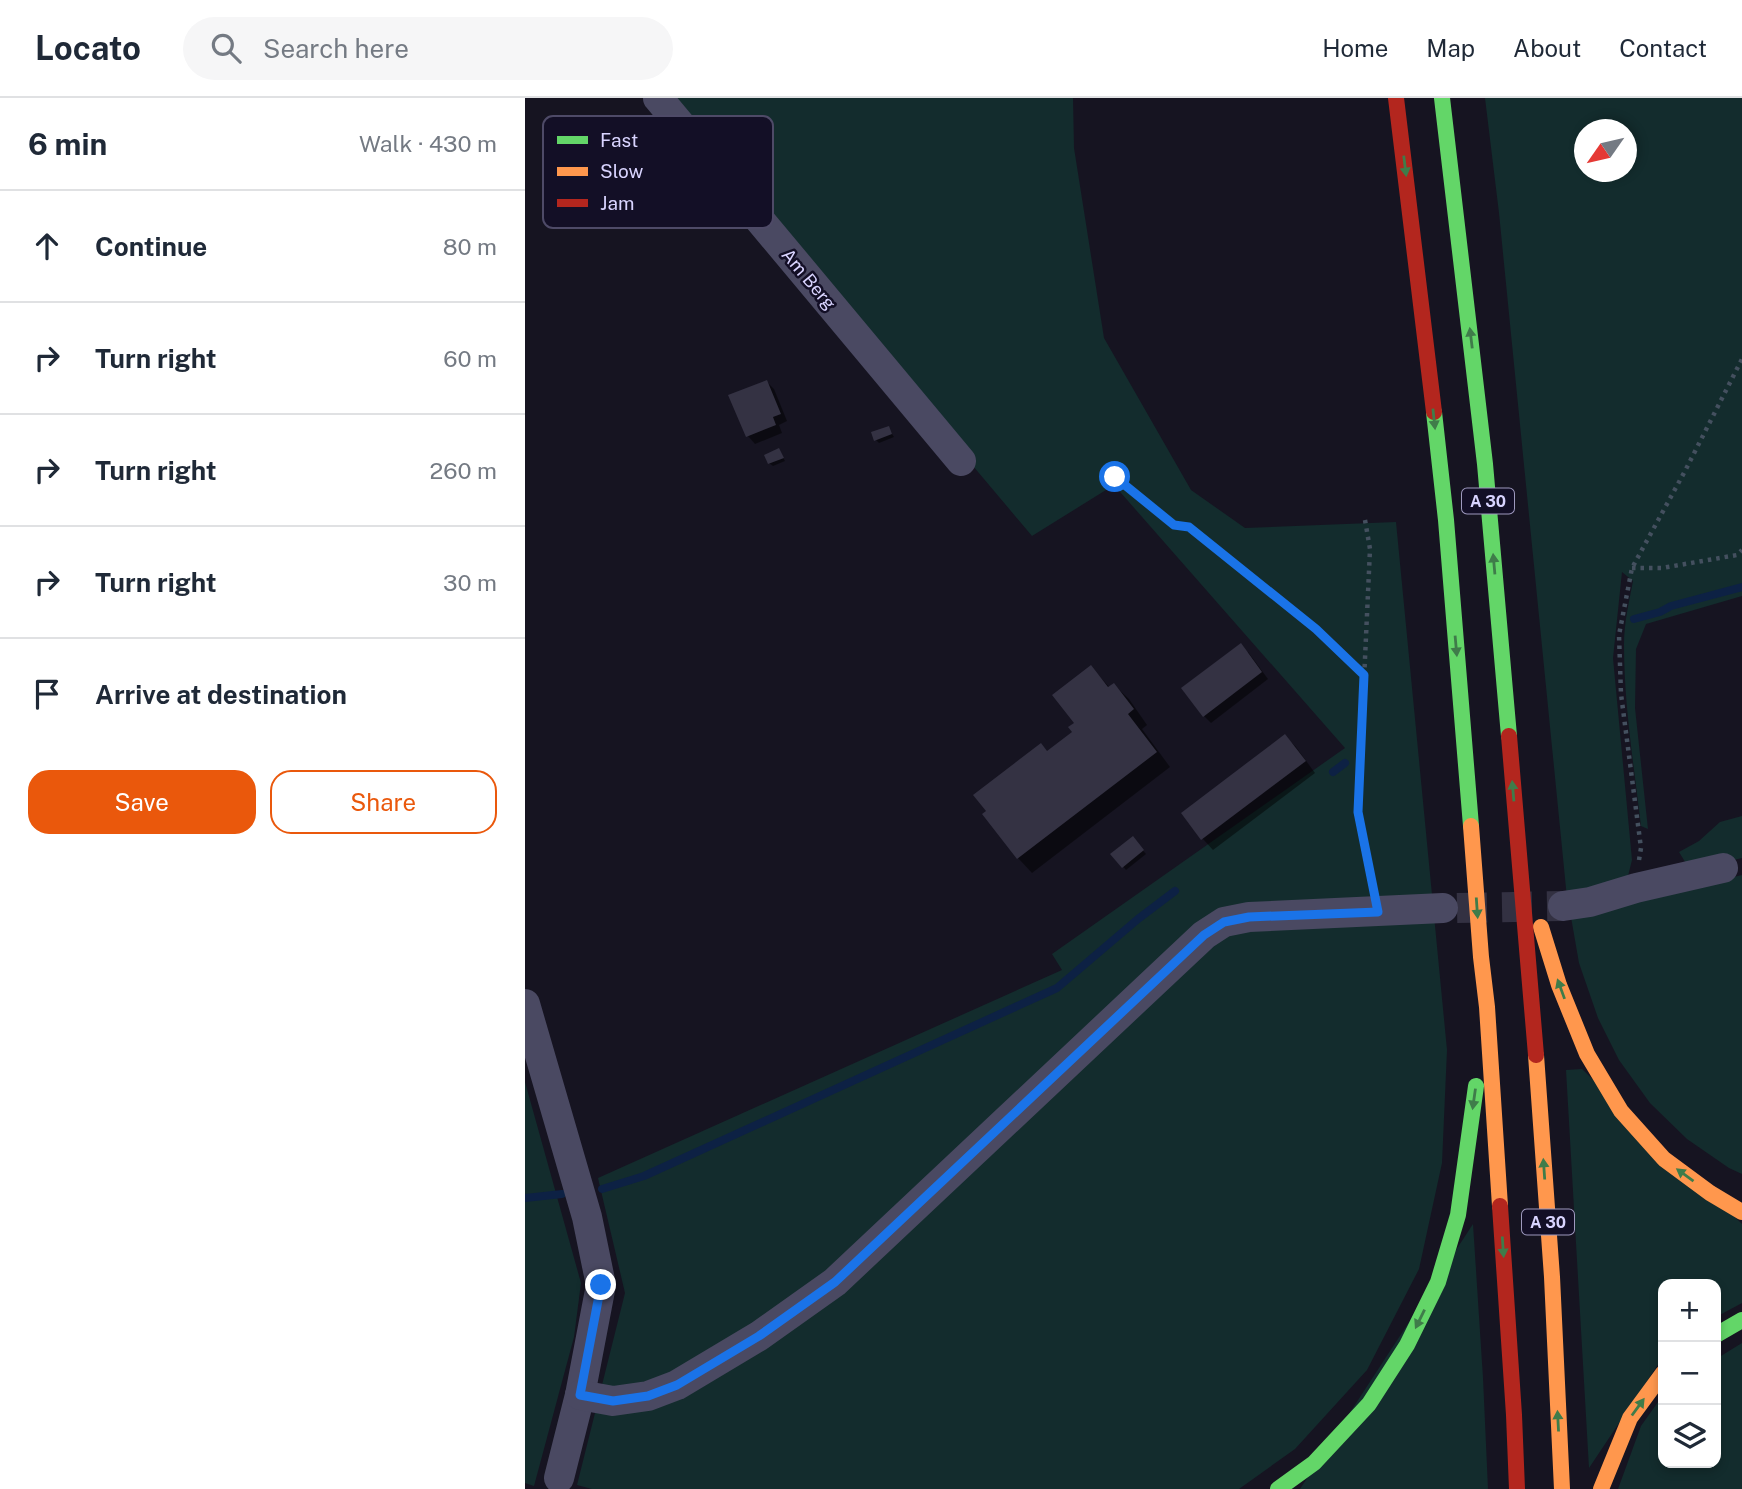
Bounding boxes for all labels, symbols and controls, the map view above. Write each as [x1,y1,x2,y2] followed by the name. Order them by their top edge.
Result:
[183,17,673,80] search box
[35,29,141,67] text: Locato
[207,29,245,67] icon: search
[263,33,409,64] text: Search here
[1322,34,1388,62] text: Home
[1426,34,1475,62] text: Map
[1513,34,1581,62] text: About
[1619,34,1707,62] text: Contact
[543,116,773,228] legend
[1574,119,1637,182] north arrow
[28,126,107,162] text: 6 min
[600,129,638,151] text: Fast
[359,130,497,157] text: Walk · 430 m
[1399,155,1410,177] one-way arrow
[600,160,644,182] text: Slow
[600,192,634,214] text: Jam
[28,227,66,265] icon: ahead
[95,231,207,262] text: Continue
[443,233,497,260] text: 80 m
[777,244,841,314] street label: Am Berg
[1465,327,1476,349] one-way arrow
[28,339,66,377] icon: right
[95,343,217,374] text: Turn right
[443,345,497,372] text: 60 m
[1429,409,1440,431] one-way arrow
[28,451,66,489] icon: right
[95,455,217,486] text: Turn right
[430,457,497,484] text: 260 m
[1099,461,1130,492] route start
[1462,488,1514,514] road number: A 30
[1488,553,1499,575] one-way arrow
[28,563,66,601] icon: right
[95,567,217,598] text: Turn right
[443,569,497,596] text: 30 m
[1451,635,1462,657] one-way arrow
[28,675,66,713] icon: arrive
[95,679,347,710] text: Arrive at destination
[28,770,256,834] button: Save
[270,770,497,834] button: Share
[1507,780,1518,802] one-way arrow
[1472,898,1483,920] one-way arrow
[1555,978,1566,999] one-way arrow
[1468,1088,1479,1110] one-way arrow
[1538,1158,1549,1180] one-way arrow
[1676,1168,1694,1182] one-way arrow
[1522,1210,1574,1234] road number: A 30
[1497,1236,1508,1258] one-way arrow
[585,1269,616,1300] route end
[1658,1279,1721,1468] map controls
[1658,1279,1721,1342] button: +
[1414,1309,1426,1329] one-way arrow
[1658,1342,1721,1405] button: −
[1631,1397,1645,1416] one-way arrow
[1658,1405,1721,1468] button: layers
[1553,1410,1564,1432] one-way arrow

